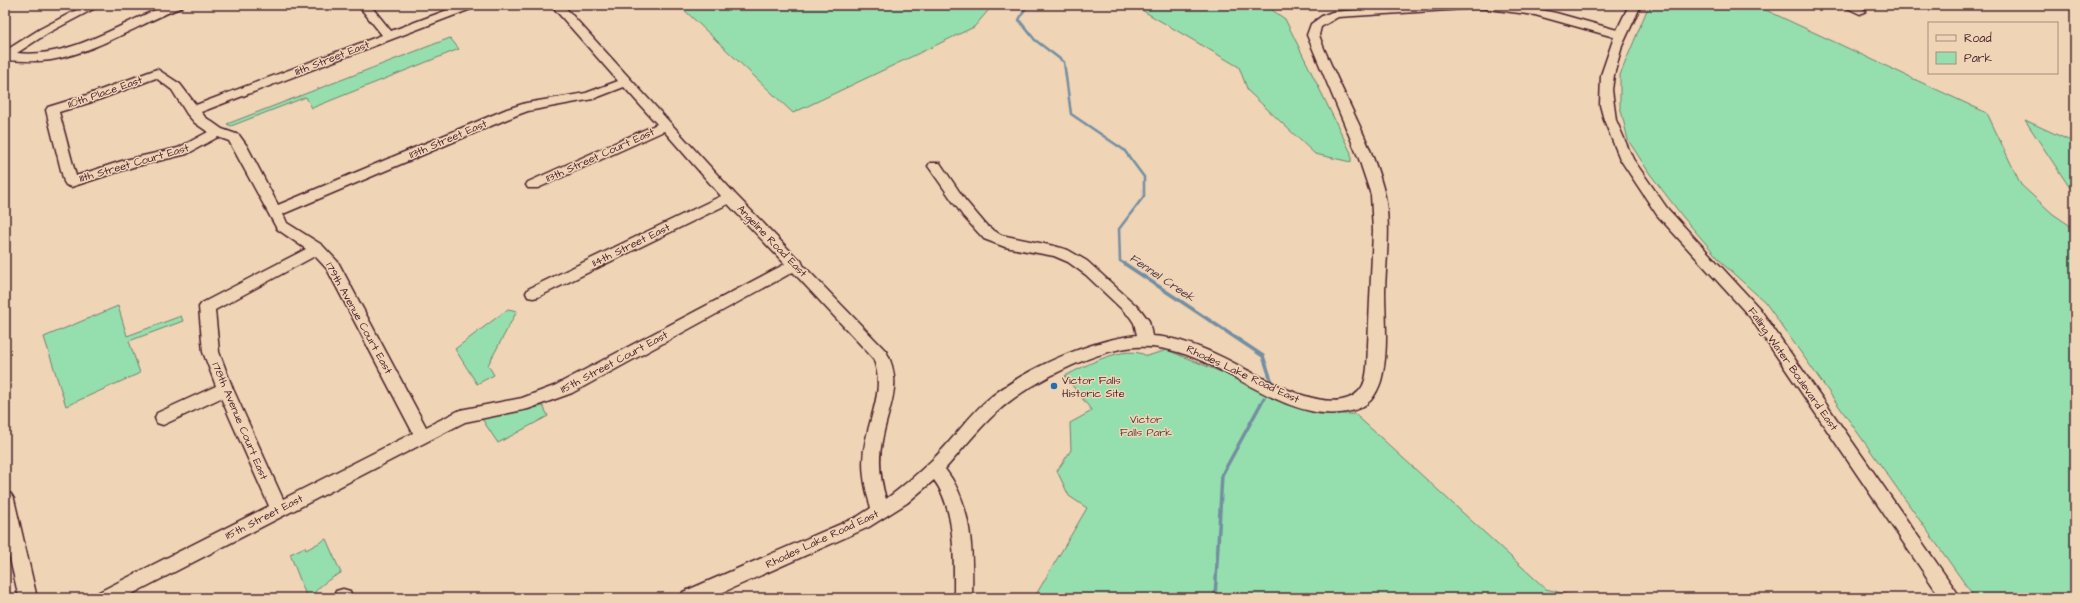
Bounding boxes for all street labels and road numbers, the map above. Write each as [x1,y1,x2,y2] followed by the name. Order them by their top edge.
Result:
[292,37,372,79] street label: 111th Street East
[66,72,145,112] street label: 110th Place East
[407,116,490,162] street label: 113th Street East
[543,124,657,186] street label: 113th Street Court East
[77,140,191,186] street label: 111th Street Court East
[733,202,811,282] street label: Angeline Road East
[590,219,673,270] street label: 114th Street East
[322,260,396,377] street label: 179th Avenue Court East
[1744,304,1842,435] street label: Falling Water Boulevard East
[558,327,671,397] street label: 115th Street Court East
[1184,341,1302,407] street label: Rhodes Lake Road East
[208,360,272,483] street label: 178th Avenue Court East
[223,491,306,543] street label: 115th Street East
[763,506,881,572] street label: Rhodes Lake Road East

